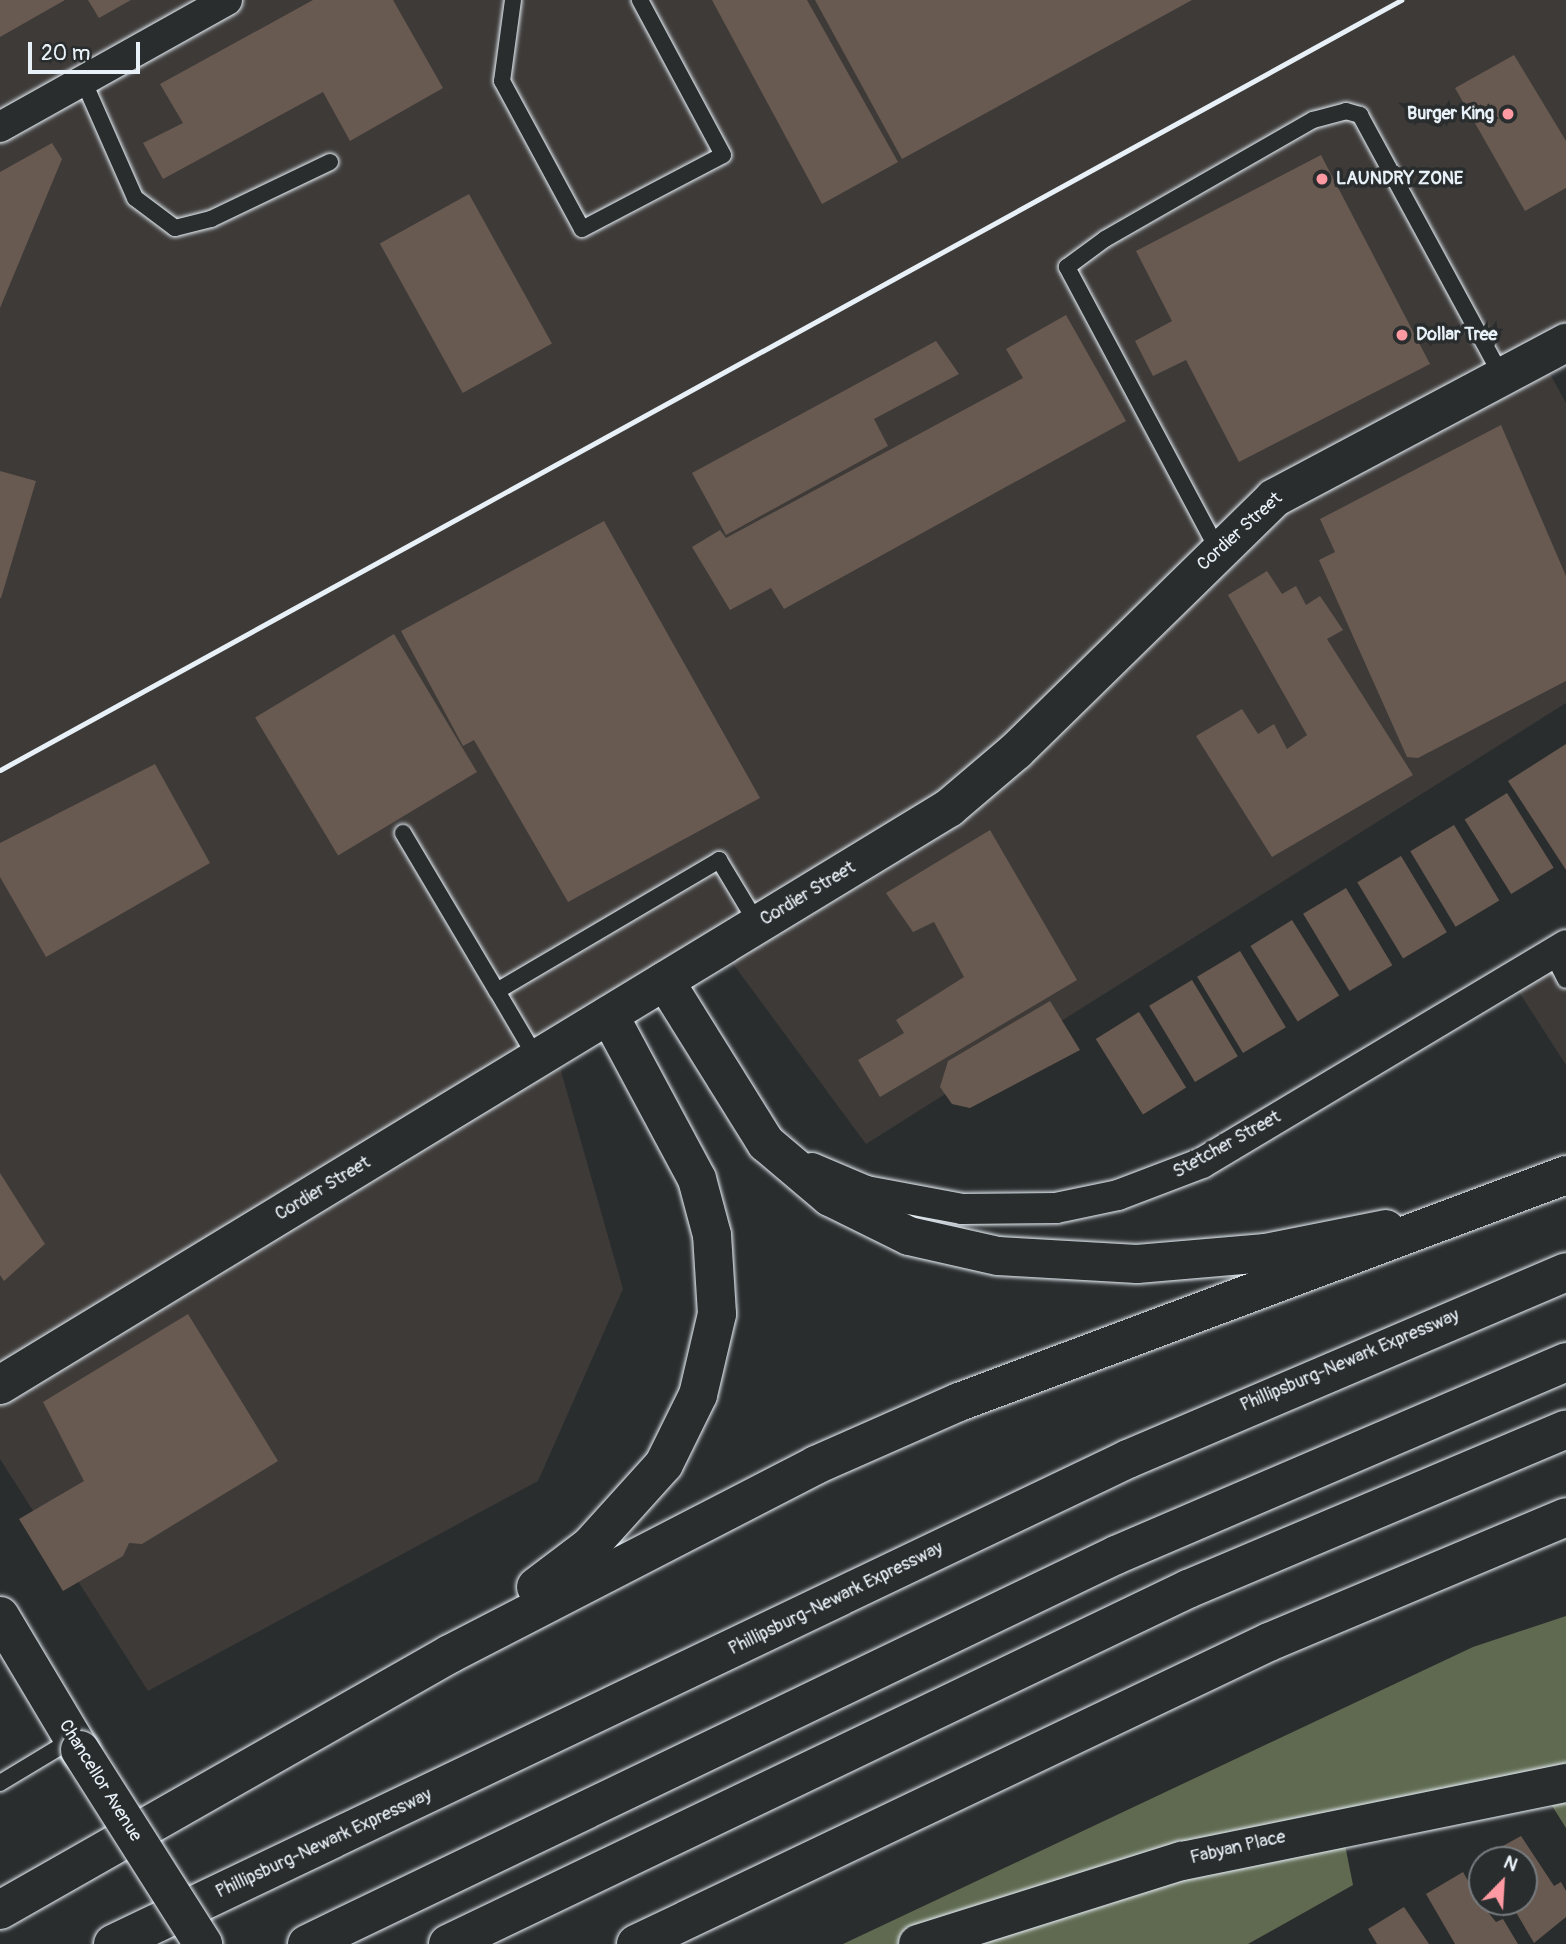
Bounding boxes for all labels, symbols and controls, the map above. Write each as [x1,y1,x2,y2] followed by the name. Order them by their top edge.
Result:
[32,28,144,72] scale bar
[41,40,90,67] text: 20 m
[1407,103,1494,125] place label: Burger King
[1500,106,1516,122] marker: Burger King
[1336,168,1463,190] place label: LAUNDRY ZONE
[1314,171,1330,187] marker: LAUNDRY ZONE
[1416,324,1497,346] place label: Dollar Tree
[1394,327,1410,343] marker: Dollar Tree
[1193,488,1287,576] street label: Cordier Street
[757,857,859,931] street label: Cordier Street
[1170,1107,1284,1183] street label: Stetcher Street
[272,1152,374,1226] street label: Cordier Street
[1237,1305,1463,1417] street label: Phillipsburg-Newark Expressway
[725,1538,947,1660] street label: Phillipsburg-Newark Expressway
[54,1716,146,1846] street label: Chancellor Avenue
[213,1784,435,1904] street label: Phillipsburg-Newark Expressway
[1188,1827,1288,1869] street label: Fabyan Place
[1468,1846,1538,1916] north arrow
[1500,1850,1521,1877] text: N

